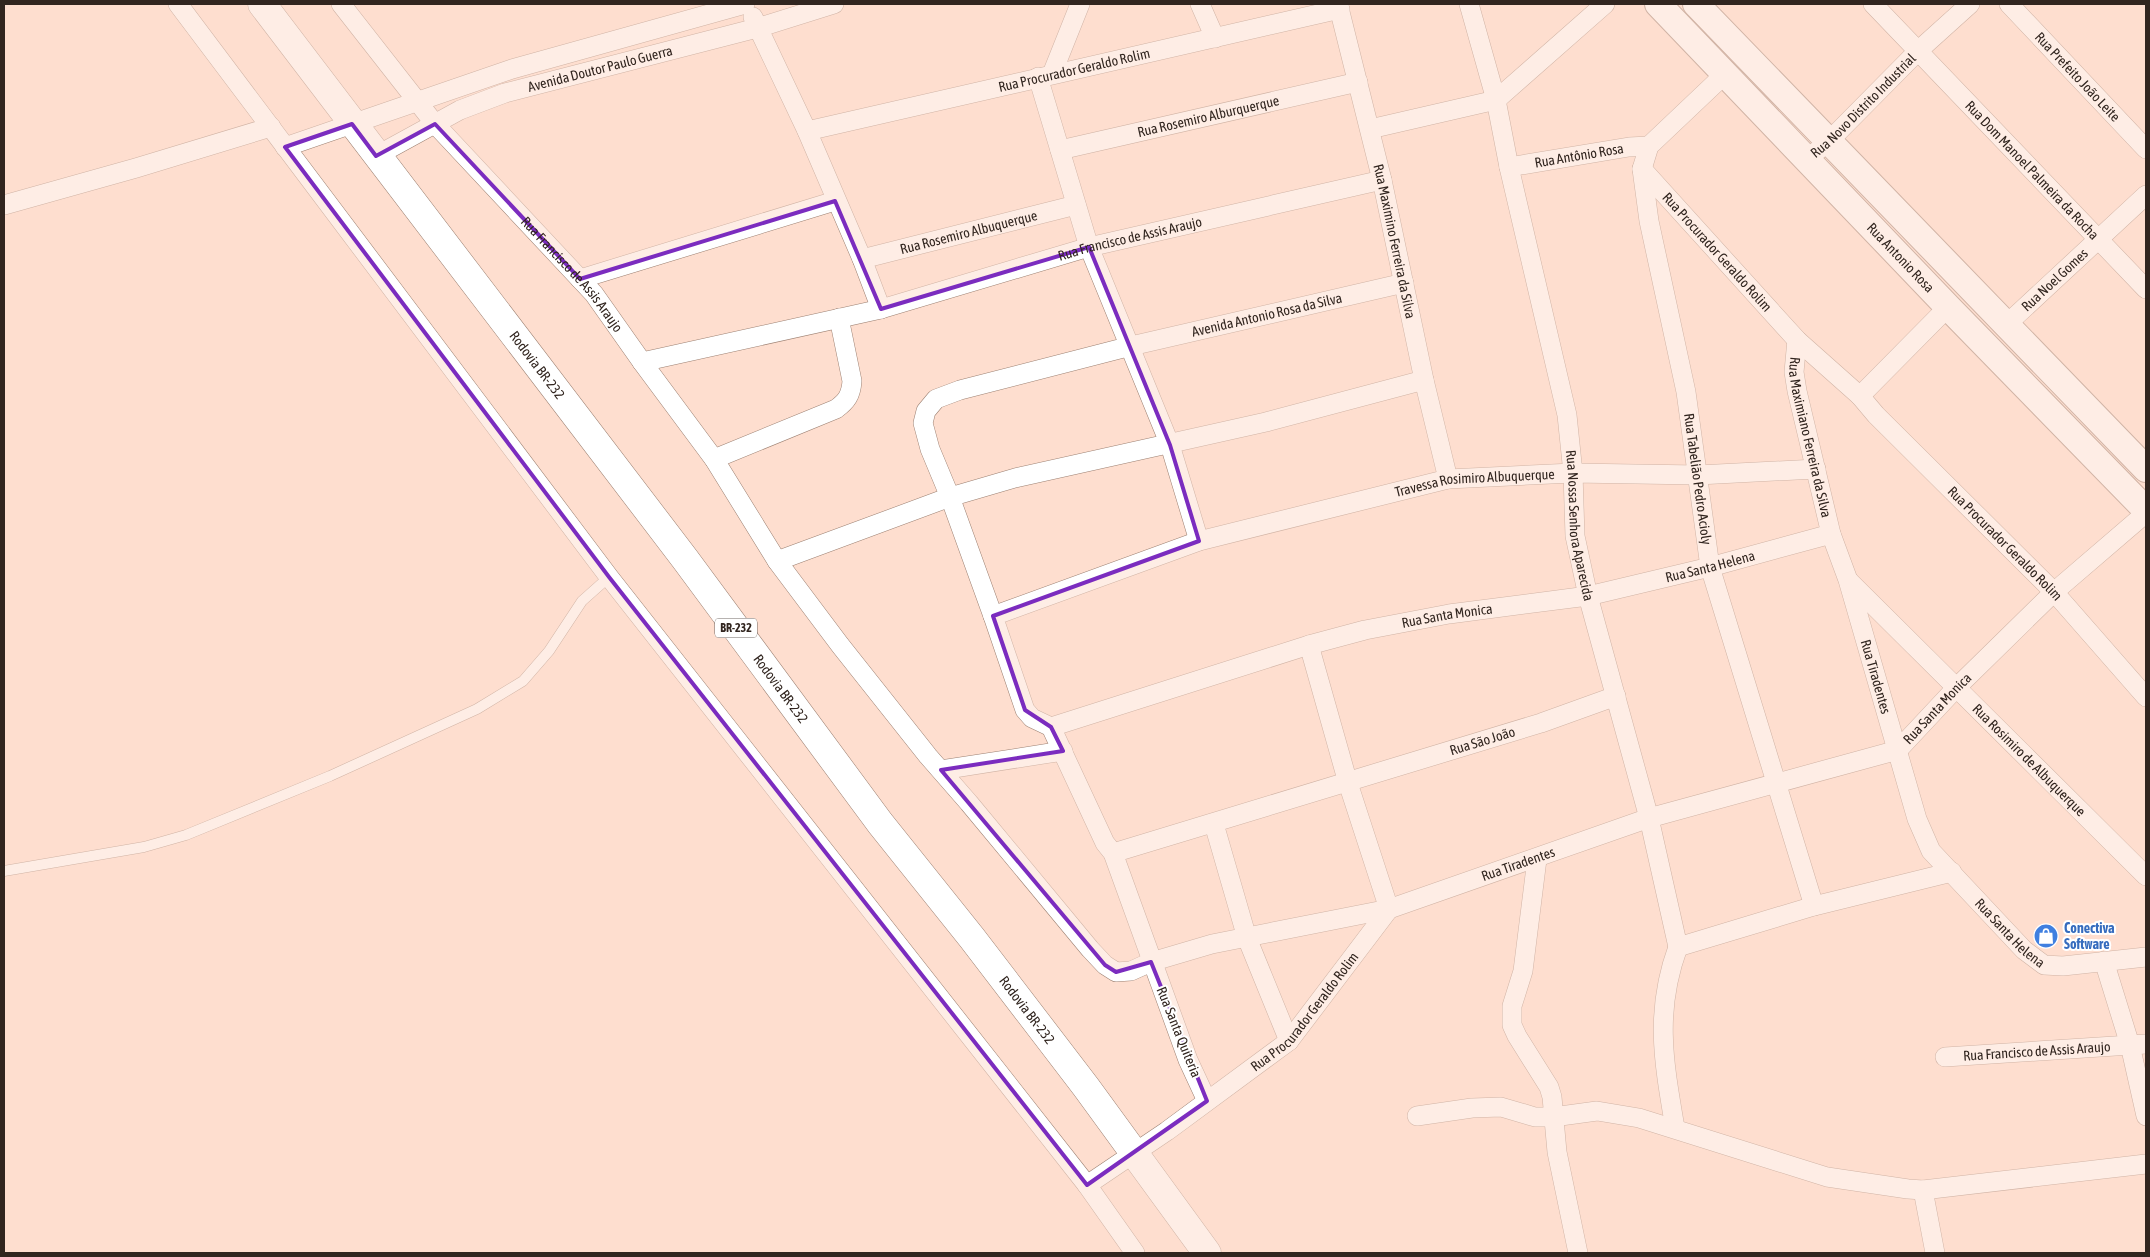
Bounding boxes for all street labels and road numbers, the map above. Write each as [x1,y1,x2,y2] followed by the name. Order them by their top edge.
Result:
[2032,29,2124,125] street label: Rua Prefeito João Leite
[526,42,674,95] street label: Avenida Doutor Paulo Guerra
[997,45,1151,95] street label: Rua Procurador Geraldo Rolim
[1807,50,1919,161] street label: Rua Novo Distrito Industrial
[1136,92,1281,140] street label: Rua Rosemiro Alburquerque
[1962,97,2102,243] street label: Rua Dom Manoel Palmeira da Rocha
[1533,140,1625,171] street label: Rua Antônio Rosa
[1370,162,1419,320] street label: Rua Maximino Ferreira da Silva
[1659,189,1775,315] street label: Rua Procurador Geraldo Rolim
[898,207,1039,257] street label: Rua Rosemiro Albuquerque
[518,213,626,335] street label: Rua Francisco de Assis Araujo
[1056,213,1203,264] street label: Rua Francisco de Assis Araujo
[1864,220,1938,296] street label: Rua Antonio Rosa
[2018,245,2091,314] street label: Rua Noel Gomes
[1190,290,1343,340] street label: Avenida Antonio Rosa da Silva
[506,328,568,402] street label: Rodovia BR-232
[1786,356,1835,519] street label: Rua Maximiano Ferreira da Silva
[1681,412,1715,546] street label: Rua Tabelião Pedro Acioly
[1563,449,1597,603] street label: Rua Nossa Senhora Aparecida
[1393,466,1555,500] street label: Travessa Rosimiro Albuquerque
[1945,483,2066,604] street label: Rua Procurador Geraldo Rolim
[1664,547,1757,585] street label: Rua Santa Helena
[1400,600,1493,631] street label: Rua Santa Monica
[715,618,757,638] road number: BR-232
[1858,638,1894,716] street label: Rua Tiradentes
[750,651,811,726] street label: Rodovia BR-232
[1900,670,1974,747] street label: Rua Santa Monica
[1969,701,2089,819] street label: Rua Rosimiro de Albuquerque
[1448,723,1517,758] street label: Rua São João
[1479,844,1557,884] street label: Rua Tiradentes
[1972,895,2048,971] street label: Rua Santa Helena
[1248,949,1361,1075] street label: Rua Procurador Geraldo Rolim
[996,973,1058,1047] street label: Rodovia BR-232
[1154,984,1204,1080] street label: Rua Santa Quiteria
[1963,1038,2111,1064] street label: Rua Francisco de Assis Araujo

